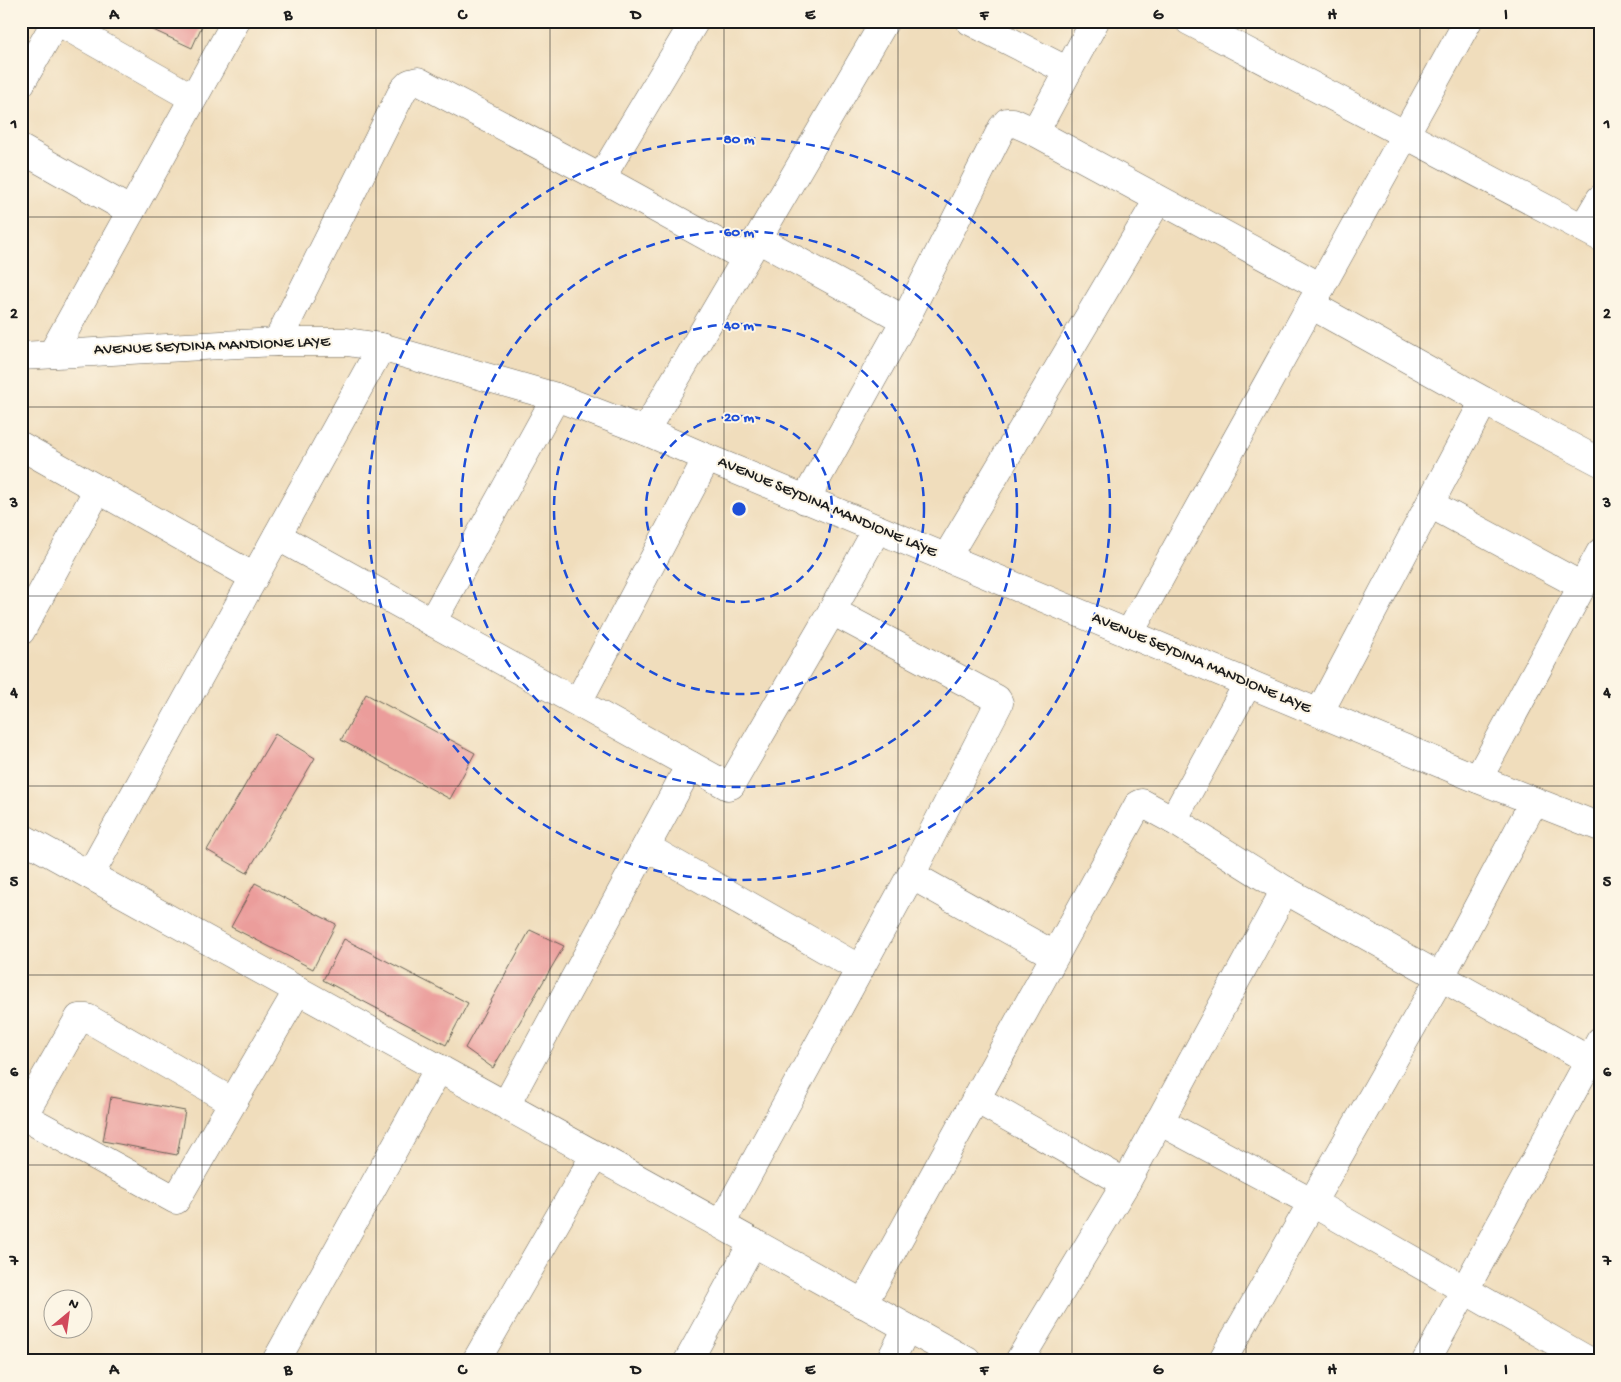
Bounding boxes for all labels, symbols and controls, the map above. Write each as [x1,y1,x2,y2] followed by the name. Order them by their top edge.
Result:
[108,7,120,26] text: A
[283,7,293,26] text: B
[457,7,468,26] text: C
[629,7,642,26] text: D
[805,7,816,26] text: E
[979,7,990,26] text: F
[1153,7,1164,26] text: G
[1327,7,1337,26] text: H
[1504,7,1508,26] text: I
[10,116,17,135] text: 1
[1603,116,1610,135] text: 1
[724,131,755,149] text: 80 m
[724,224,755,242] text: 60 m
[10,306,18,325] text: 2
[1603,306,1611,325] text: 2
[723,317,754,335] text: 40 m
[94,333,331,361] street label: AVENUE SEYDINA MANDIONE LAYE
[724,409,754,427] text: 20 m
[715,453,940,563] street label: AVENUE SEYDINA MANDIONE LAYE
[9,495,18,514] text: 3
[1602,495,1611,514] text: 3
[730,500,748,518] centre of rings
[1089,609,1314,719] street label: AVENUE SEYDINA MANDIONE LAYE
[9,685,18,704] text: 4
[1602,685,1611,704] text: 4
[10,874,19,893] text: 5
[1603,874,1612,893] text: 5
[10,1064,19,1083] text: 6
[1603,1064,1612,1083] text: 6
[9,1253,19,1272] text: 7
[1602,1253,1612,1272] text: 7
[42,1290,92,1340] north arrow
[65,1295,81,1314] text: N
[108,1362,120,1381] text: A
[283,1362,293,1381] text: B
[457,1362,468,1381] text: C
[629,1362,642,1381] text: D
[805,1362,816,1381] text: E
[979,1362,990,1381] text: F
[1153,1362,1164,1381] text: G
[1327,1362,1337,1381] text: H
[1504,1362,1508,1381] text: I

